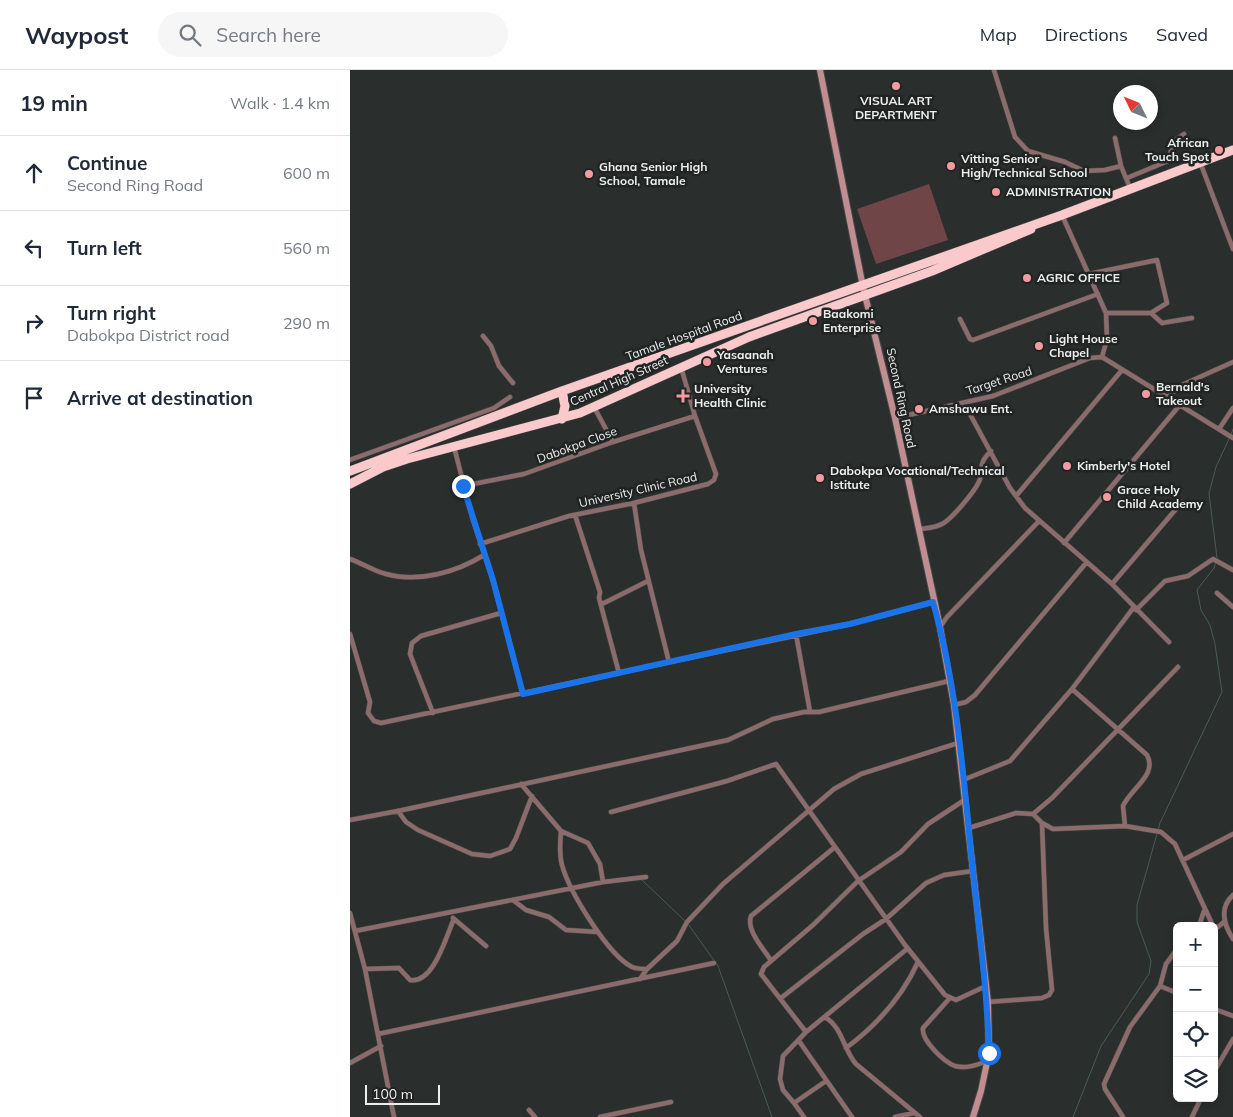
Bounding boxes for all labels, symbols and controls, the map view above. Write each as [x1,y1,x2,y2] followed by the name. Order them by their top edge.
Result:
[158,12,508,57] search box
[25,20,128,50] text: Waypost
[176,21,204,49] icon: search
[216,23,321,47] text: Search here
[980,23,1017,46] text: Map
[1045,23,1128,46] text: Directions
[1156,23,1208,46] text: Saved
[890,80,902,92] marker: VISUAL ART DEPARTMENT
[1113,85,1158,130] north arrow
[20,90,88,116] text: 19 min
[230,93,330,113] text: Walk · 1.4 km
[855,93,938,122] place label: VISUAL ART DEPARTMENT
[1145,135,1209,164] place label: African Touch Spot
[1213,144,1225,156] marker: African Touch Spot
[67,151,147,175] text: Continue
[960,151,1087,180] place label: Vitting Senior High/Technical School
[20,159,48,187] icon: ahead
[599,159,707,188] place label: Ghana Senior High School, Tamale
[945,160,957,172] marker: Vitting Senior High/Technical School
[283,163,330,183] text: 600 m
[583,168,595,180] marker: Ghana Senior High School, Tamale
[67,175,203,195] text: Second Ring Road
[1006,184,1111,199] place label: ADMINISTRATION
[990,186,1002,198] marker: ADMINISTRATION
[20,234,48,262] icon: left
[67,236,142,260] text: Turn left
[283,238,330,258] text: 560 m
[1037,270,1120,285] place label: AGRIC OFFICE
[1021,272,1033,284] marker: AGRIC OFFICE
[67,301,156,325] text: Turn right
[823,306,881,335] place label: Baakomi Enterprise
[624,308,744,364] street label: Tamale Hospital Road
[20,309,48,337] icon: right
[283,313,330,333] text: 290 m
[807,315,819,327] marker: Baakomi Enterprise
[67,325,229,345] text: Dabokpa District road
[1049,331,1118,360] place label: Light House Chapel
[1033,340,1045,352] marker: Light House Chapel
[884,346,919,449] street label: Second Ring Road
[716,347,774,376] place label: Yasaanah Ventures
[567,352,670,409] street label: Central High Street
[701,356,713,368] marker: Yasaanah Ventures
[964,363,1034,398] street label: Target Road
[1156,379,1210,408] place label: Bernald's Takeout
[694,381,766,410] place label: University Health Clinic
[20,384,48,412] icon: arrive
[67,386,253,410] text: Arrive at destination
[1140,388,1152,400] marker: Bernald's Takeout
[676,389,690,403] marker: University Health Clinic
[929,401,1013,416] place label: Amshawu Ent.
[913,403,925,415] marker: Amshawu Ent.
[535,423,619,466] street label: Dabokpa Close
[1077,458,1170,473] place label: Kimberly's Hotel
[1061,460,1073,472] marker: Kimberly's Hotel
[830,463,1005,492] place label: Dabokpa Vocational/Technical Istitute
[577,469,698,510] street label: University Clinic Road
[814,472,826,484] marker: Dabokpa Vocational/Technical Istitute
[452,475,475,498] route end
[1117,482,1204,511] place label: Grace Holy Child Academy
[1101,491,1113,503] marker: Grace Holy Child Academy
[1173,922,1218,1102] map controls
[1173,922,1218,967] button: +
[1173,967,1218,1012] button: −
[1173,1012,1218,1057] button: locate
[978,1042,1001,1065] route start
[1173,1057,1218,1102] button: layers
[365,1082,440,1105] scale bar
[372,1085,413,1103] text: 100 m

